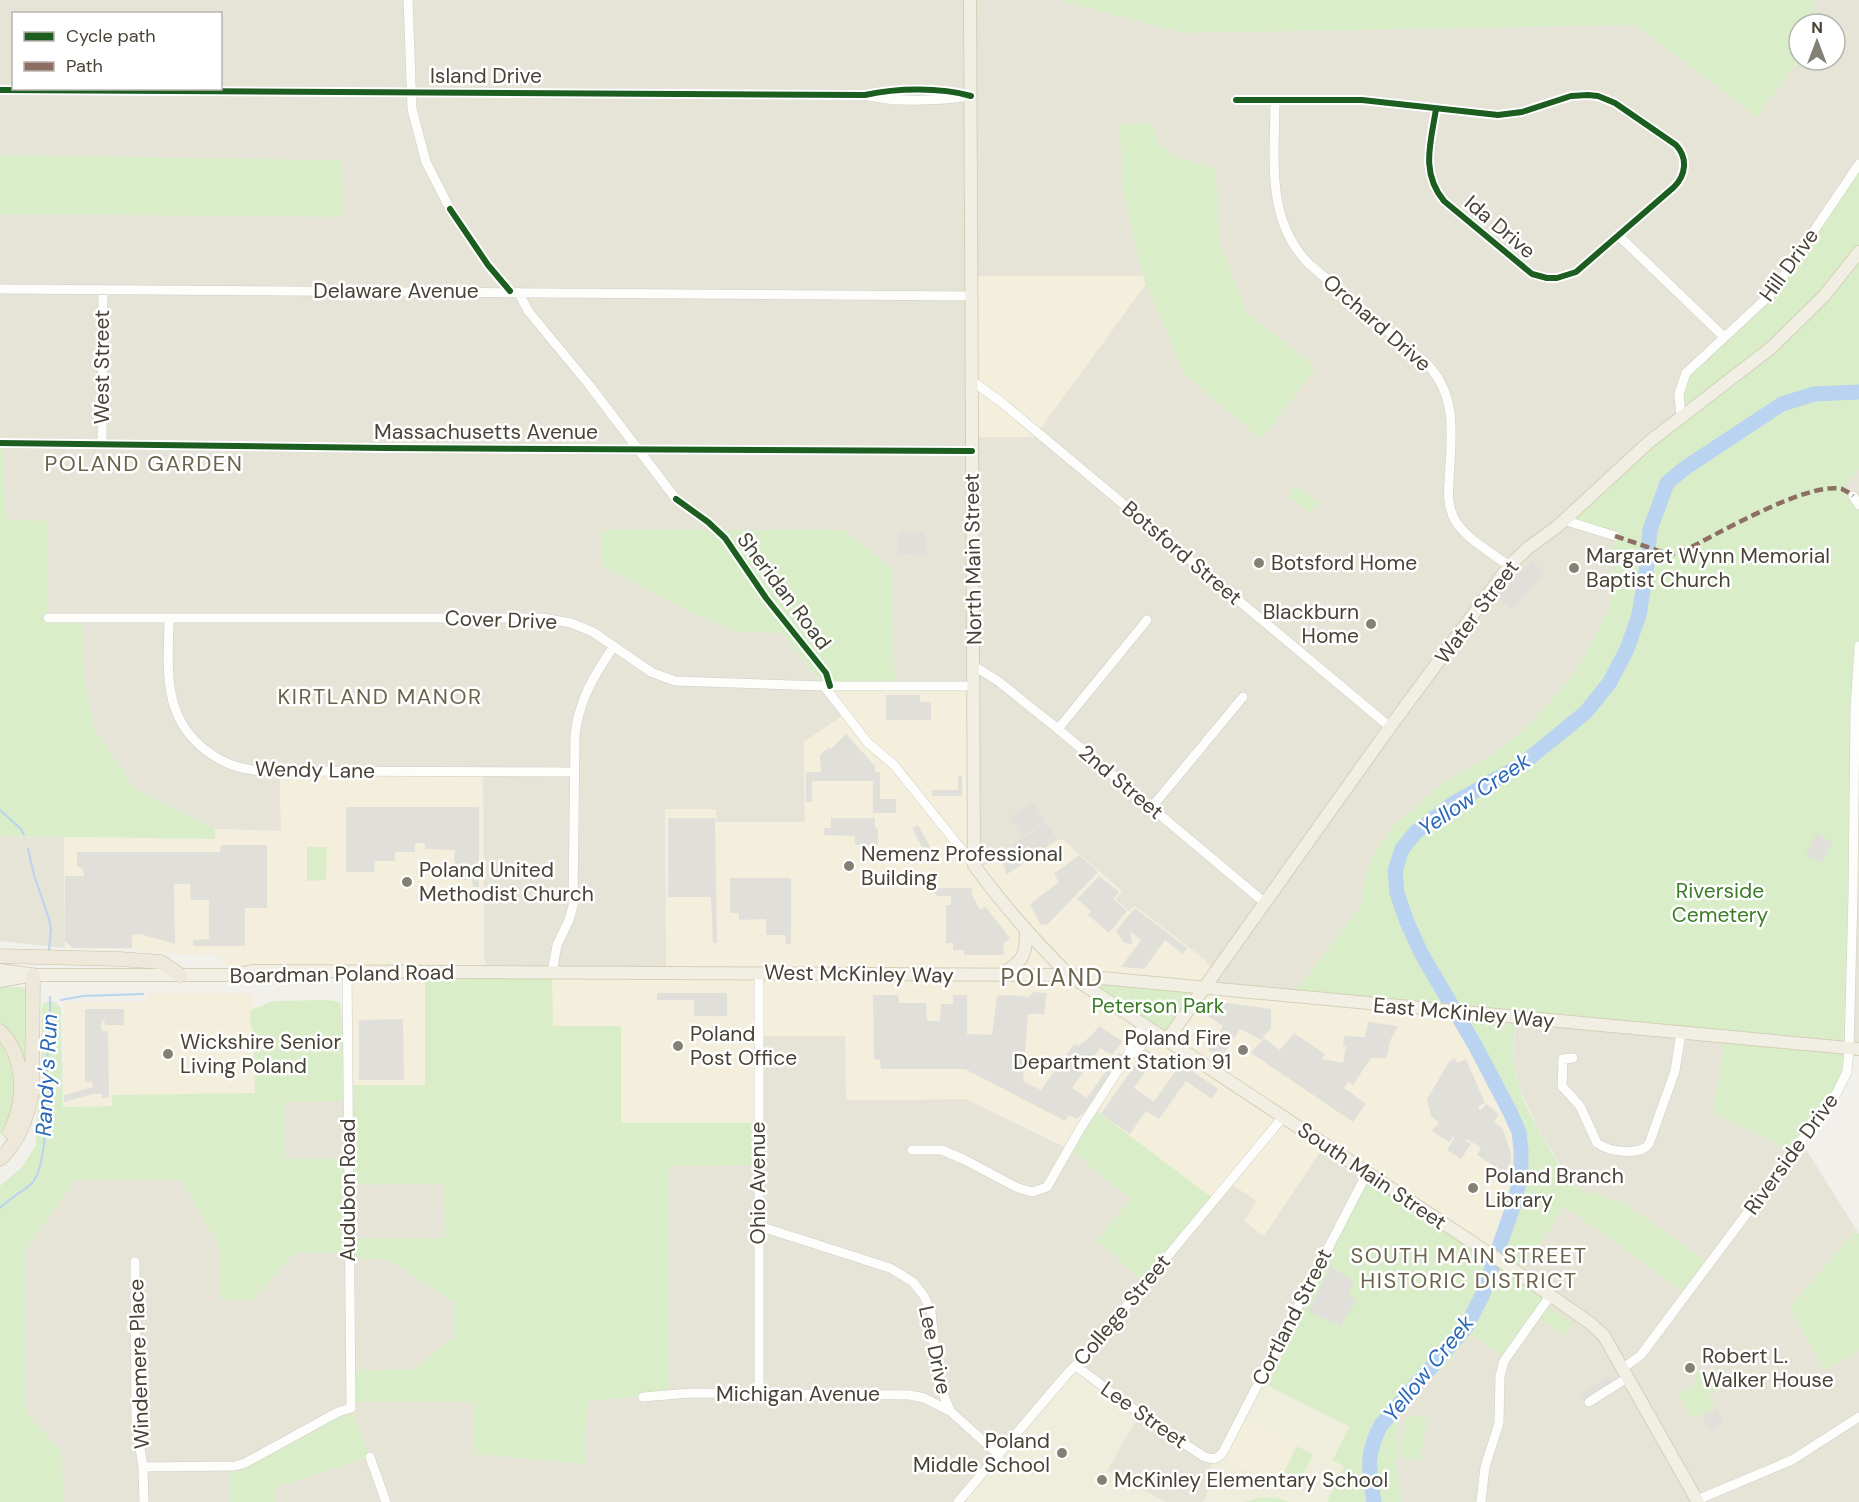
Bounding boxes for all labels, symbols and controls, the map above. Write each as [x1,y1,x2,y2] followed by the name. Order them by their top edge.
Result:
[12,12,222,90] legend
[1787,12,1847,72] north arrow
[1811,17,1823,38] text: N
[66,24,156,48] text: Cycle path
[66,54,103,78] text: Path
[430,62,542,90] street label: Island Drive
[1459,189,1542,265] street label: Ida Drive
[1753,223,1825,307] street label: Hill Drive
[1317,268,1437,378] street label: Orchard Drive
[313,277,479,305] street label: Delaware Avenue
[88,310,116,424] street label: West Street
[374,418,598,446] street label: Massachusetts Avenue
[45,449,243,478] district label: POLAND GARDEN
[958,473,988,645] street label: North Main Street
[1116,495,1248,611] street label: Botsford Street
[731,527,837,655] street label: Sheridan Road
[1586,542,1830,594] place label: Margaret Wynn Memorial Baptist Church
[1271,549,1417,577] place label: Botsford Home
[1429,554,1525,670] street label: Water Street
[1252,556,1266,570] marker: Botsford Home
[1567,561,1581,575] marker: Margaret Wynn Memorial Baptist Church
[1263,598,1359,650] place label: Blackburn Home
[444,604,558,636] street label: Cover Drive
[1364,617,1378,631] marker: Blackburn Home
[277,682,483,711] district label: KIRTLAND MANOR
[1073,738,1169,826] street label: 2nd Street
[1413,746,1537,843] water label: Yellow Creek
[255,755,375,785] street label: Wendy Lane
[861,840,1063,892] place label: Nemenz Professional Building
[419,856,594,908] place label: Poland United Methodist Church
[842,859,856,873] marker: Nemenz Professional Building
[400,875,414,889] marker: Poland United Methodist Church
[1672,877,1769,929] park label: Riverside Cemetery
[229,958,455,990] street label: Boardman Poland Road
[764,958,954,990] street label: West McKinley Way
[1000,962,1104,993] district label: POLAND
[1372,991,1556,1035] street label: East McKinley Way
[1092,992,1225,1020] park label: Peterson Park
[29,1013,64,1137] water label: Randy's Run
[690,1020,797,1072] place label: Poland Post Office
[1013,1024,1231,1076] place label: Poland Fire Department Station 91
[180,1028,342,1080] place label: Wickshire Senior Living Poland
[671,1039,685,1053] marker: Poland Post Office
[1236,1043,1250,1057] marker: Poland Fire Department Station 91
[161,1047,175,1061] marker: Wickshire Senior Living Poland
[1737,1088,1845,1220] street label: Riverside Drive
[1292,1116,1452,1236] street label: South Main Street
[334,1118,362,1262] street label: Audubon Road
[744,1122,772,1244] street label: Ohio Avenue
[1485,1162,1624,1214] place label: Poland Branch Library
[1466,1181,1480,1195] marker: Poland Branch Library
[1350,1241,1588,1295] district label: SOUTH MAIN STREET HISTORIC DISTRICT
[1245,1244,1339,1390] street label: Cortland Street
[1067,1248,1177,1372] street label: College Street
[122,1278,156,1450] street label: Windemere Place
[912,1303,958,1397] street label: Lee Drive
[1376,1308,1481,1428] water label: Yellow Creek
[1702,1342,1834,1394] place label: Robert L. Walker House
[1683,1361,1697,1375] marker: Robert L. Walker House
[1095,1375,1193,1455] street label: Lee Street
[716,1380,880,1408] street label: Michigan Avenue
[913,1427,1050,1479] place label: Poland Middle School
[1055,1446,1069,1460] marker: Poland Middle School
[1114,1466,1388,1494] place label: McKinley Elementary School
[1095,1473,1109,1487] marker: McKinley Elementary School

